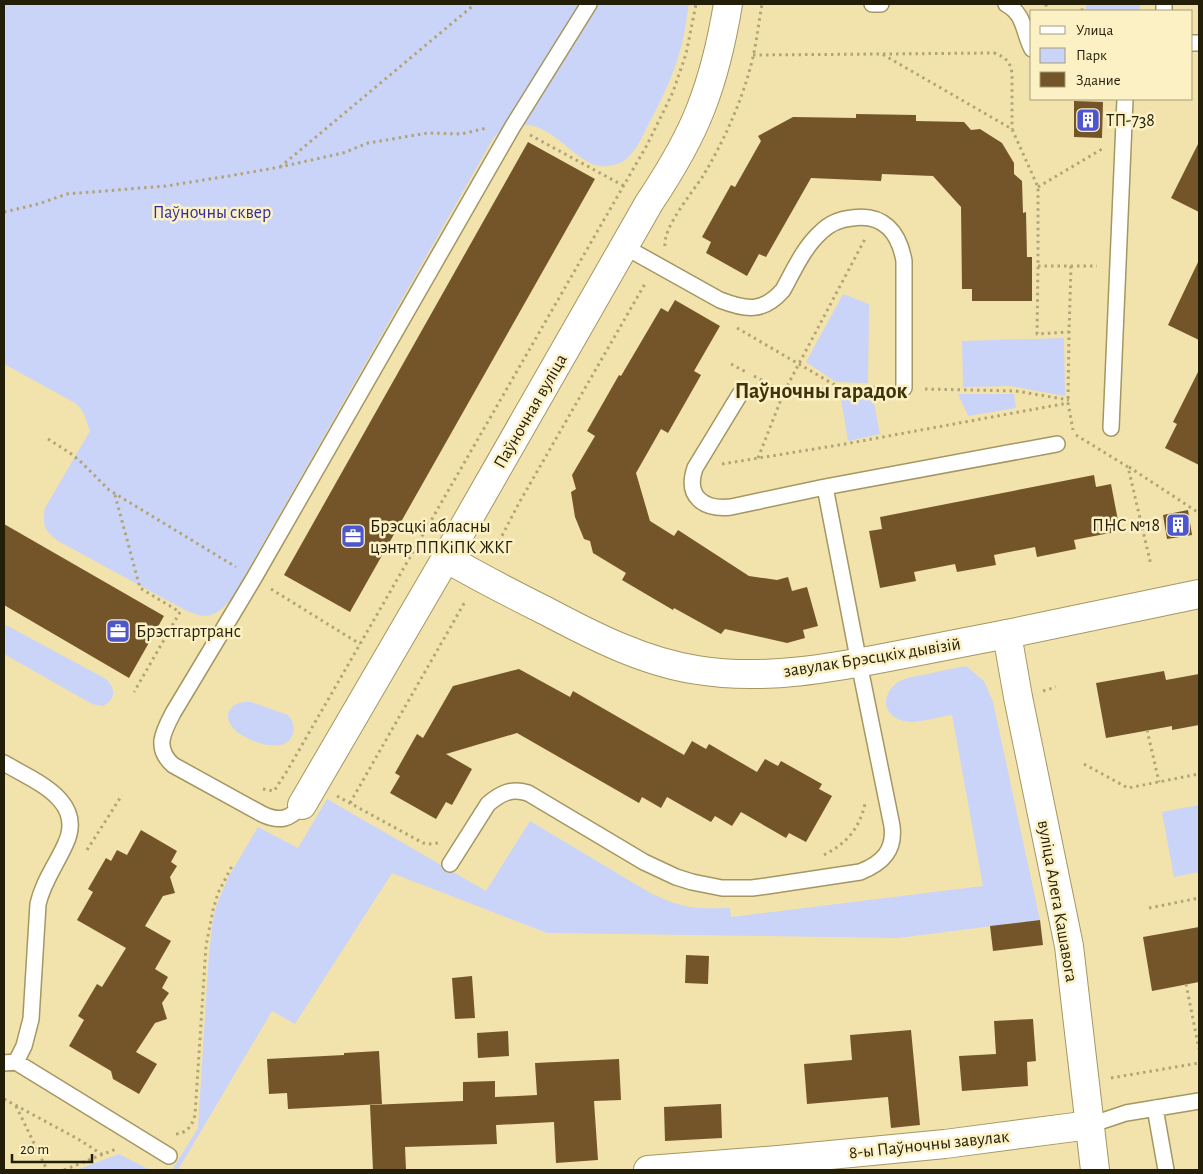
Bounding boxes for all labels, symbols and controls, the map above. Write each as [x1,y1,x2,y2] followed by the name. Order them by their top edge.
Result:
[1030,10,1193,100] legend
[1076,23,1113,38] text: Улица
[1076,48,1107,63] text: Парк
[1076,73,1121,88] text: Здание
[1075,107,1101,133] building icon: ТП-738
[1106,112,1155,130] place label: ТП-738
[153,204,271,222] park label: Паўночны сквер
[491,351,571,472] street label: Паўночная вуліца
[735,380,907,403] district label: Паўночны гарадок
[1165,512,1191,538] building icon: ПНС №18
[370,517,513,557] place label: Брэсцкі абласны цэнтр ППКіПК ЖКГ
[1092,517,1160,535] place label: ПНС №18
[340,523,366,549] office icon: Брэсцкі абласны цэнтр ППКіПК ЖКГ
[105,618,131,644] office icon: Брэстгартранс
[136,623,241,641] place label: Брэстгартранс
[782,635,962,681] street label: завулак Брэсцкіх дывізій
[1034,819,1080,984] street label: вуліца Алега Кашавога
[848,1128,1011,1162] street label: 8-ы Паўночны завулак
[12,1132,92,1164] scale bar
[20,1142,49,1157] text: 20 m

